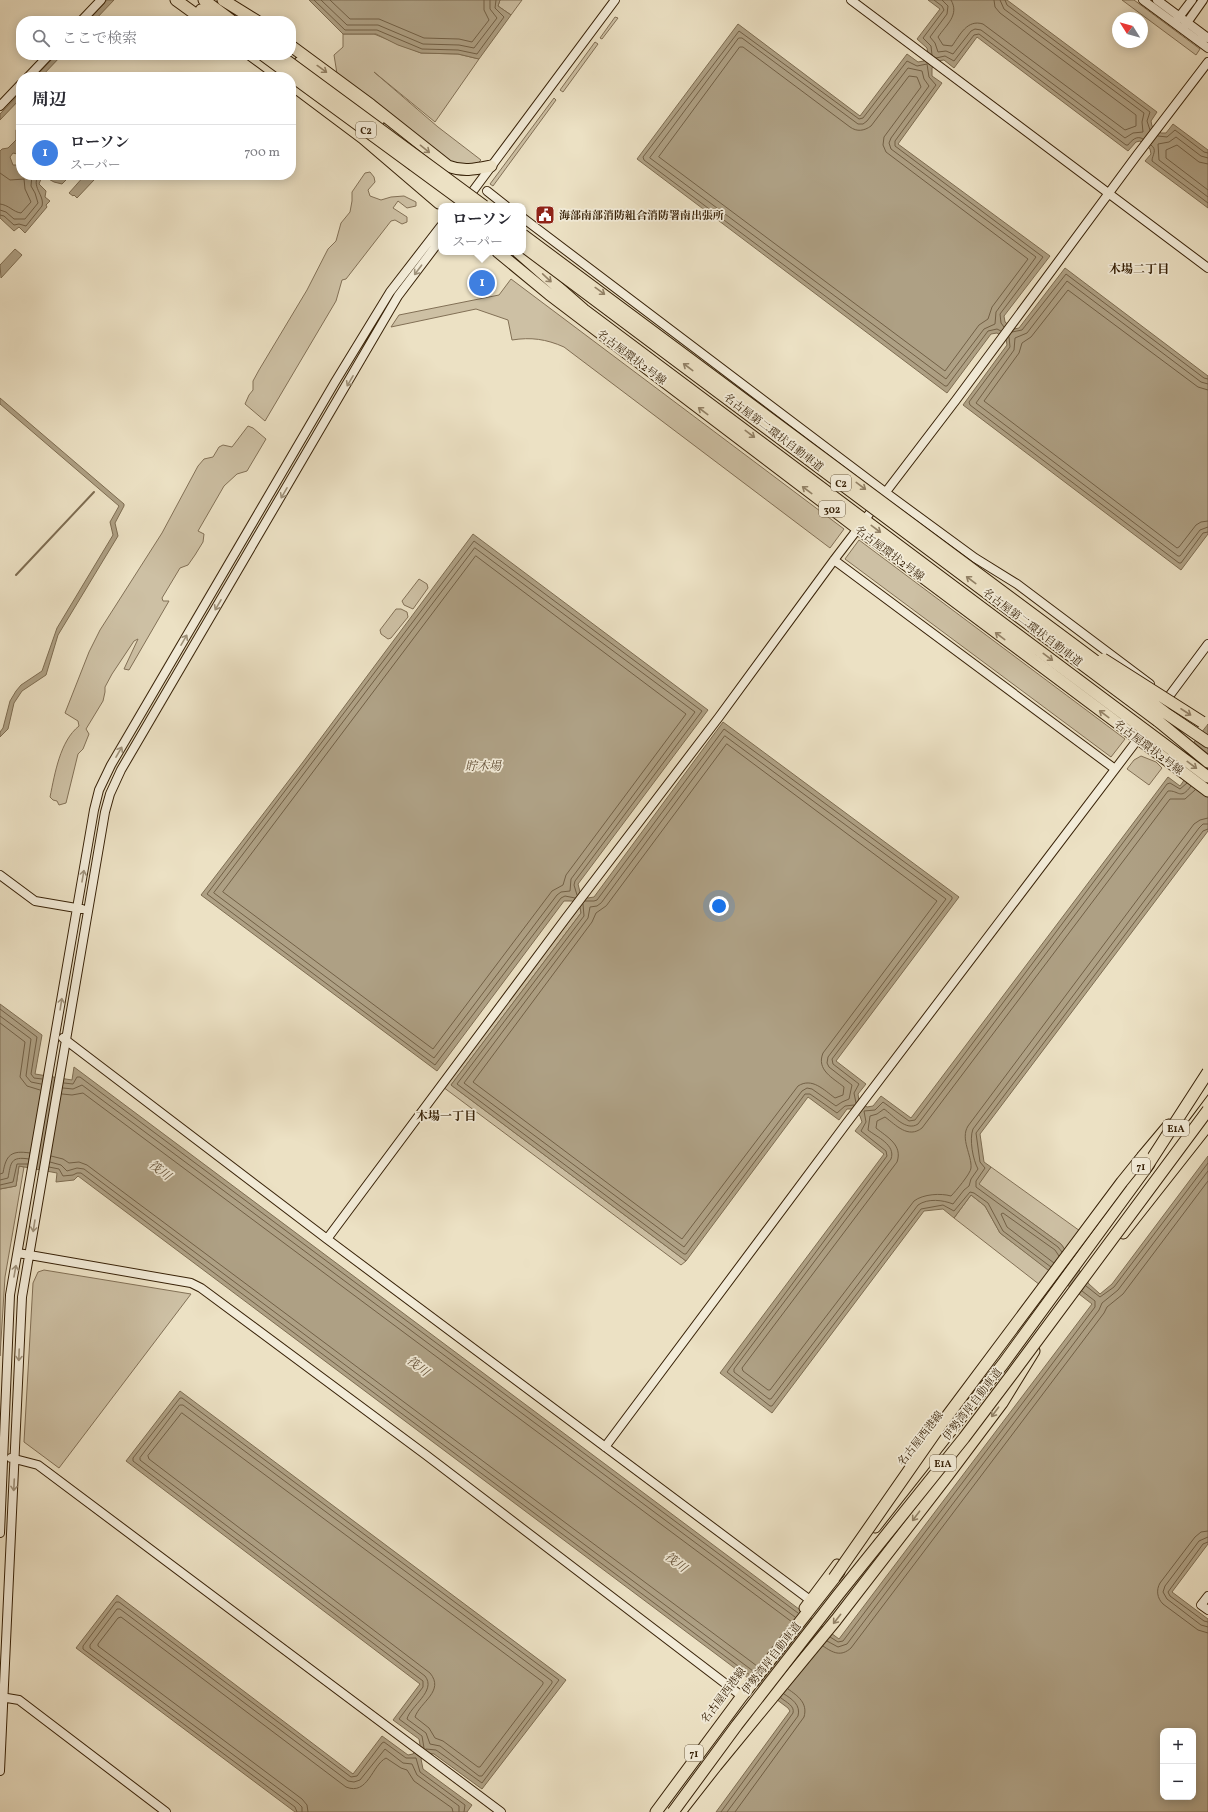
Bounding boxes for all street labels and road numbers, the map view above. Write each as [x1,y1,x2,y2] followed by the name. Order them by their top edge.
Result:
[356,122,376,138] road number: C2
[593,327,669,389] street label: 名古屋環状2号線
[720,391,826,476] street label: 名古屋第二環状自動車道
[831,475,851,491] road number: C2
[819,501,845,517] road number: 302
[851,523,927,585] street label: 名古屋環状2号線
[979,586,1085,671] street label: 名古屋第二環状自動車道
[1110,717,1186,779] street label: 名古屋環状2号線
[1163,1120,1189,1136] road number: E1A
[1132,1158,1150,1174] road number: 71
[940,1366,1006,1444] street label: 伊勢湾岸自動車道
[895,1408,947,1470] street label: 名古屋西港線
[930,1455,956,1471] road number: E1A
[739,1620,805,1698] street label: 伊勢湾岸自動車道
[698,1665,750,1727] street label: 名古屋西港線
[685,1745,703,1761] road number: 71

